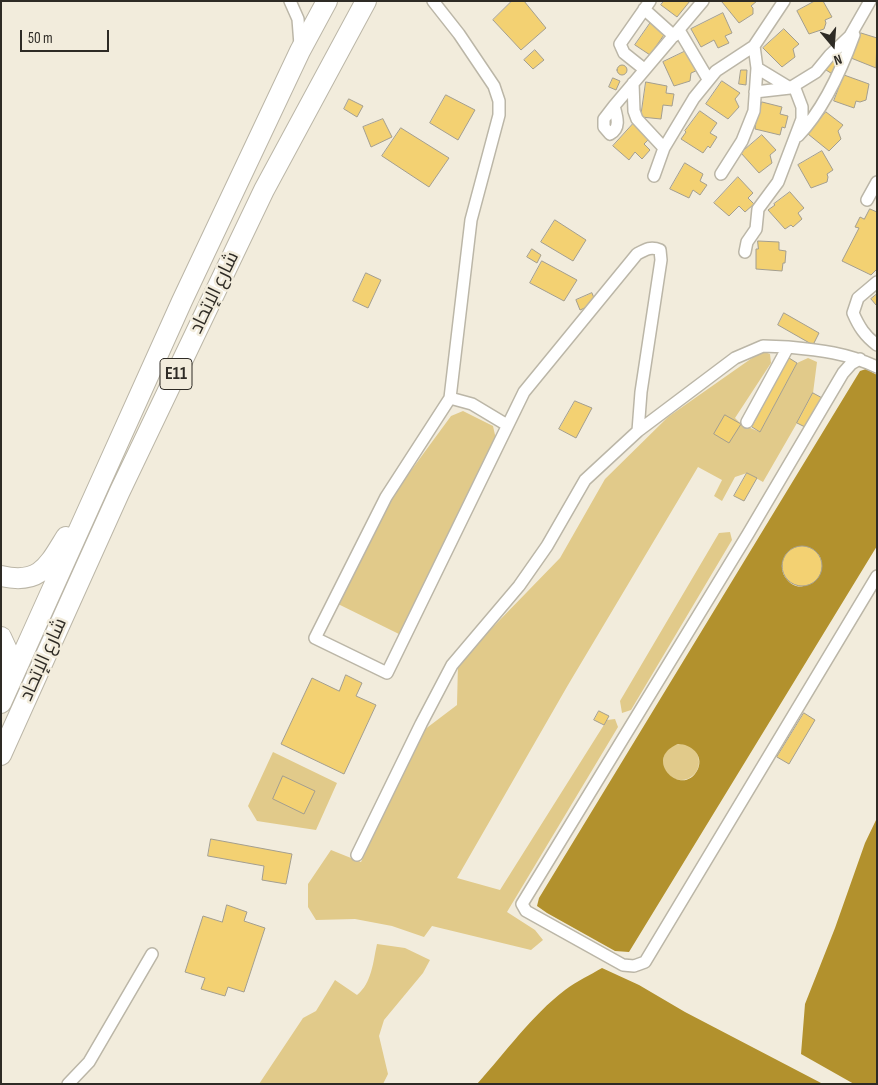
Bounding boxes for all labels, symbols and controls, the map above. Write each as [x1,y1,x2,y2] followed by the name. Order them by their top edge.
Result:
[22,20,111,52] scale bar
[808,20,858,70] north arrow
[28,29,53,48] text: 50 m
[832,50,844,69] text: N
[185,248,245,338] street label: شارع الإتحاد
[160,358,192,389] road number: E11
[16,615,72,705] street label: شارع الإتحاد

